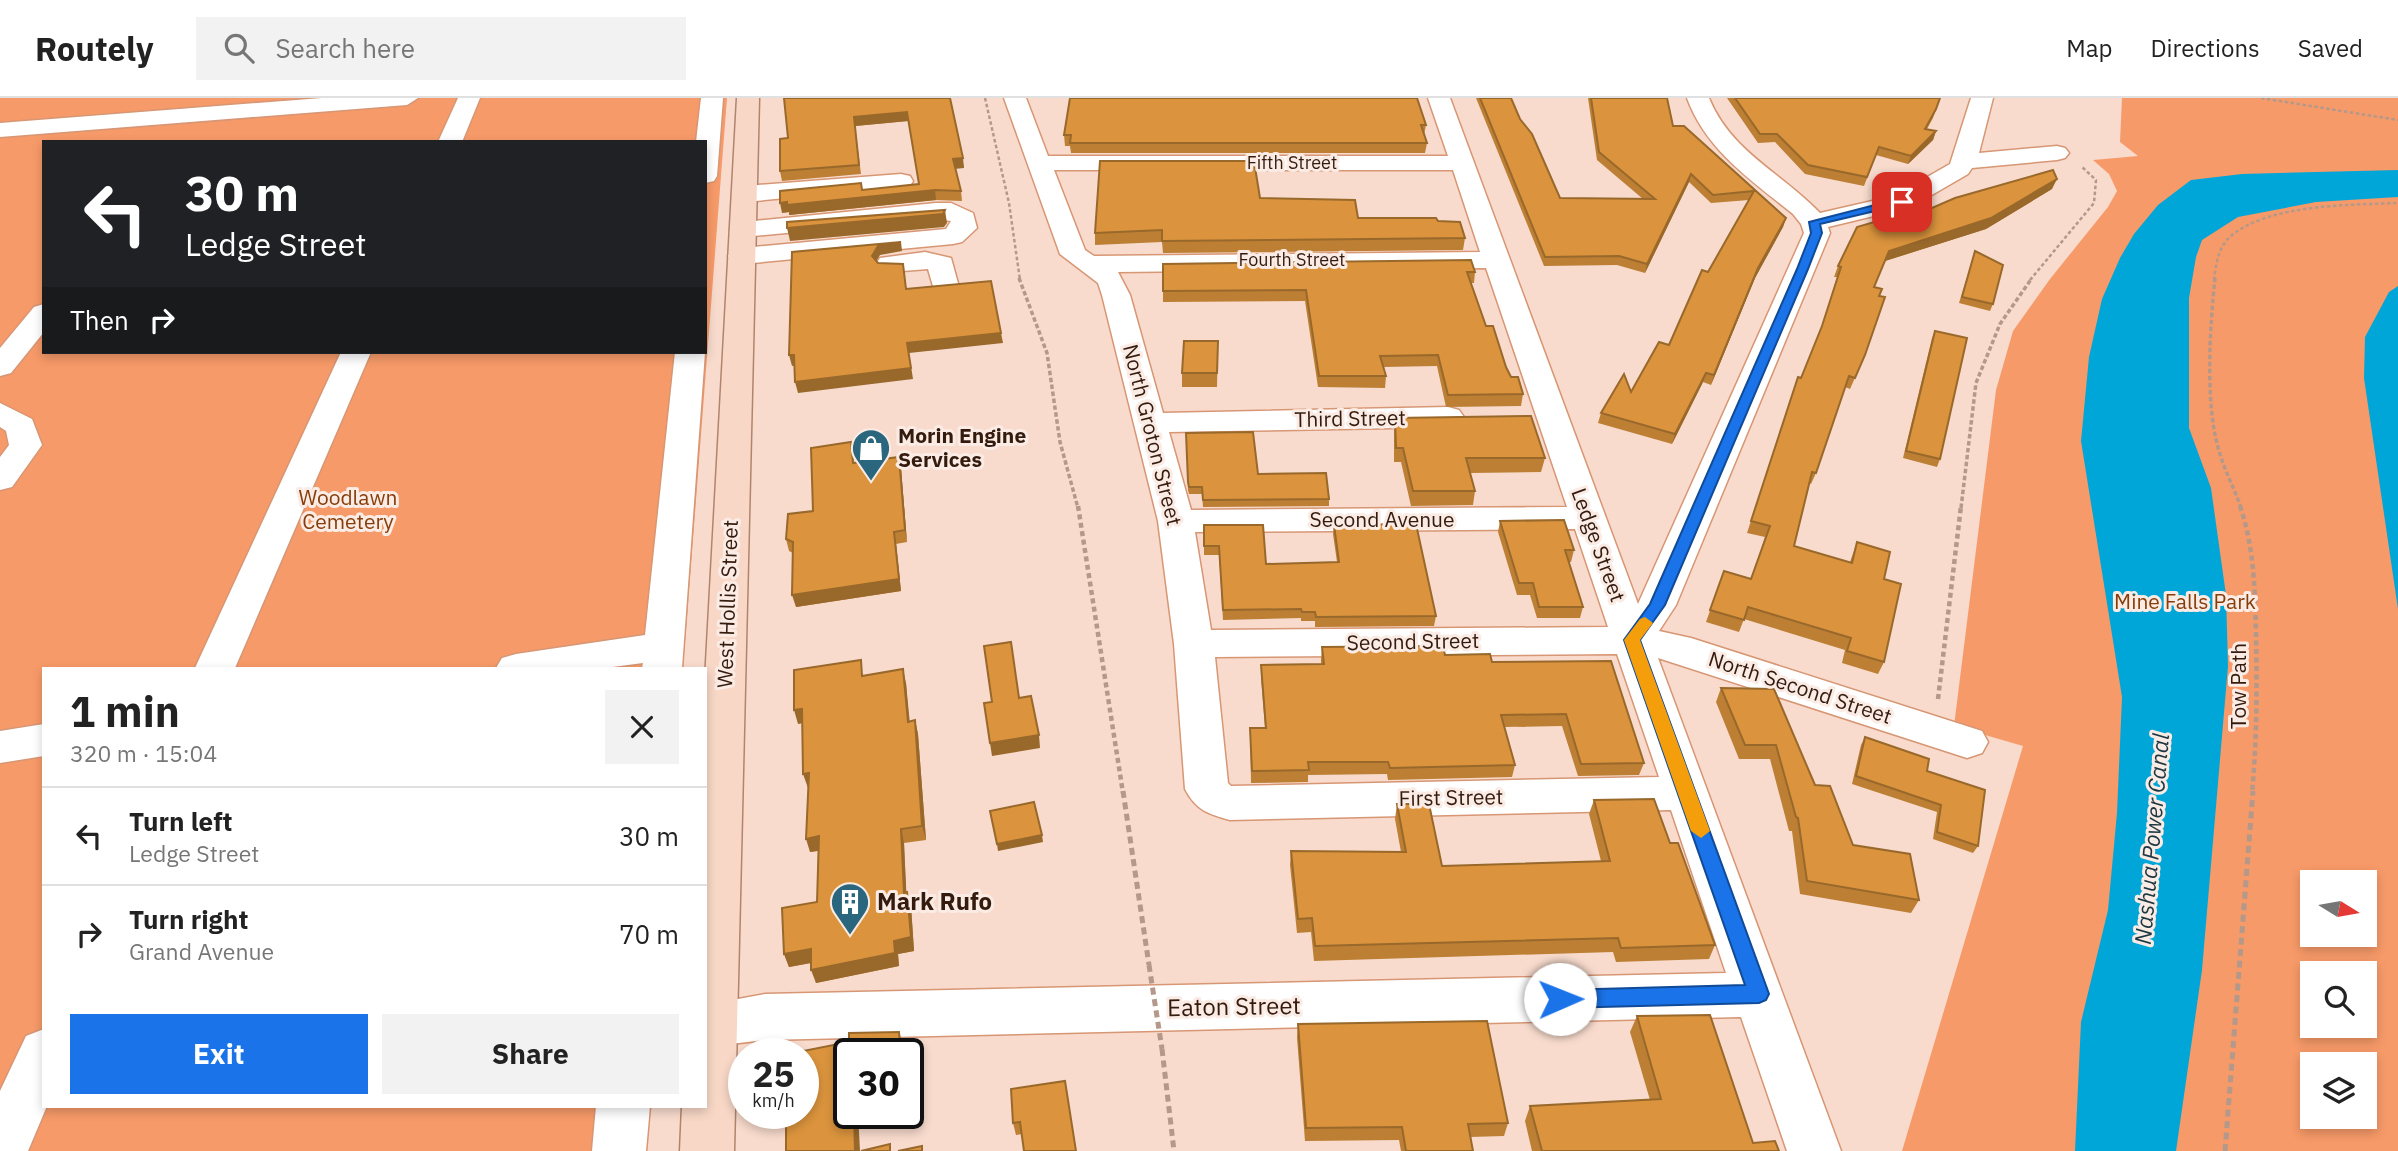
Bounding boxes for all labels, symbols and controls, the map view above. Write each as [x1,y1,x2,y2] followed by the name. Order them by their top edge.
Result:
[196,17,686,80] search box
[35,27,154,70] text: Routely
[220,29,258,67] icon: search
[276,31,415,65] text: Search here
[2066,32,2112,64] text: Map
[2150,32,2260,64] text: Directions
[2298,32,2363,64] text: Saved
[1247,151,1337,174] street label: Fifth Street
[185,161,299,224] text: 30 m
[70,168,161,259] icon: left
[1872,172,1932,232] pin
[1883,183,1921,221] icon: arrive
[185,223,366,265] text: Ledge Street
[1239,248,1345,271] street label: Fourth Street
[143,301,181,339] icon: right
[70,303,129,337] text: Then
[1117,341,1189,528] street label: North Groton Street
[1294,403,1406,433] street label: Third Street
[898,421,1026,473] place label: Morin Engine Services
[850,427,892,482] shop icon: Morin Engine Services
[298,483,398,535] park label: Woodlawn Cemetery
[1565,484,1632,605] street label: Ledge Street
[1309,505,1455,533] street label: Second Avenue
[710,519,744,689] street label: West Hollis Street
[2114,587,2256,615] park label: Mine Falls Park
[1346,626,1480,656] street label: Second Street
[2224,643,2252,729] street label: Tow Path
[1705,644,1896,730] street label: North Second Street
[70,684,180,739] text: 1 min
[605,690,679,764] button: close
[2127,731,2175,946] water label: Nashua Power Canal
[70,738,217,768] text: 320 m · 15:04
[1398,782,1504,812] street label: First Street
[129,804,232,838] text: Turn left
[70,817,108,855] icon: left
[619,819,679,853] text: 30 m
[129,838,259,868] text: Ledge Street
[2300,870,2376,947] north arrow
[2300,870,2377,1129] map controls
[829,881,871,936] building icon: Mark Rufo
[877,885,992,917] place label: Mark Rufo
[129,902,248,936] text: Turn right
[70,915,108,953] icon: right
[619,917,679,951] text: 70 m
[129,936,274,966] text: Grand Avenue
[2300,961,2377,1038] button: search
[1523,962,1597,1036] position arrow
[1167,989,1301,1023] street label: Eaton Street
[70,1014,368,1094] button: Exit
[382,1014,679,1094] button: Share
[833,1038,924,1129] speed limit sign: 30
[752,1051,795,1097] text: 25
[2300,1052,2377,1129] button: layers
[752,1089,795,1112] text: km/h

